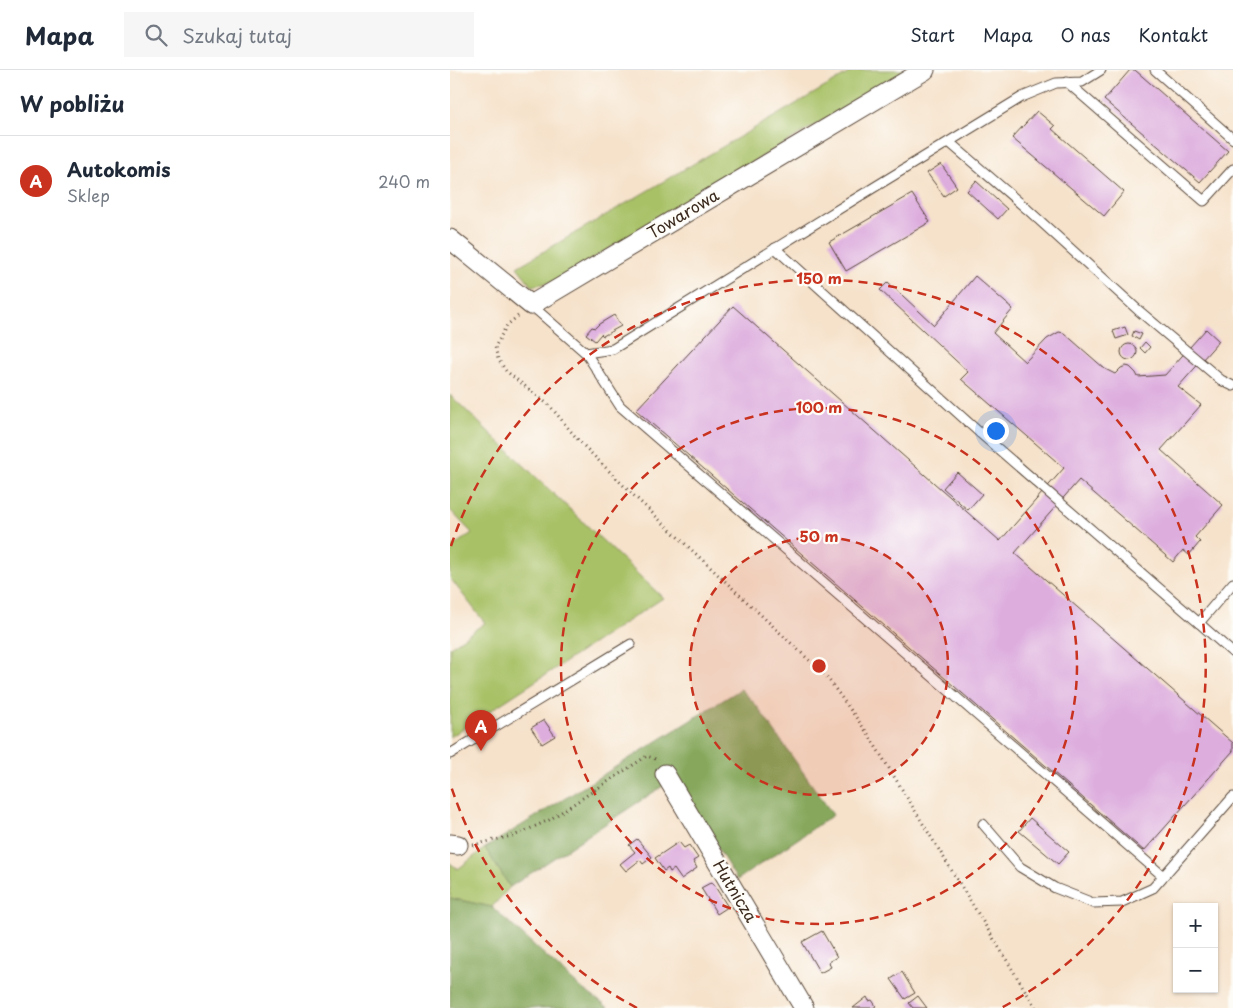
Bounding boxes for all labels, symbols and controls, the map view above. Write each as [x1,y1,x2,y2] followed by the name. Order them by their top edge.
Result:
[124,12,474,57] search box
[25,17,94,53] text: Mapa
[142,21,170,49] icon: search
[182,21,292,49] text: Szukaj tutaj
[910,21,955,48] text: Start
[983,21,1032,48] text: Mapa
[1060,21,1110,48] text: O nas
[1138,21,1208,48] text: Kontakt
[20,87,125,119] text: W pobliżu
[67,155,170,183] text: Autokomis
[30,169,42,193] text: A
[378,169,430,193] text: 240 m
[642,182,723,244] street label: Towarowa
[67,183,110,207] text: Sklep
[796,266,842,289] text: 150 m
[796,395,842,418] text: 100 m
[983,418,1009,444] your location
[800,524,838,547] text: 50 m
[810,657,828,675] centre of rings
[465,710,497,751] pin: A
[708,855,764,926] street label: Hutnicza
[1173,903,1218,993] map controls
[1173,903,1218,948] button: +
[1173,948,1218,993] button: −

